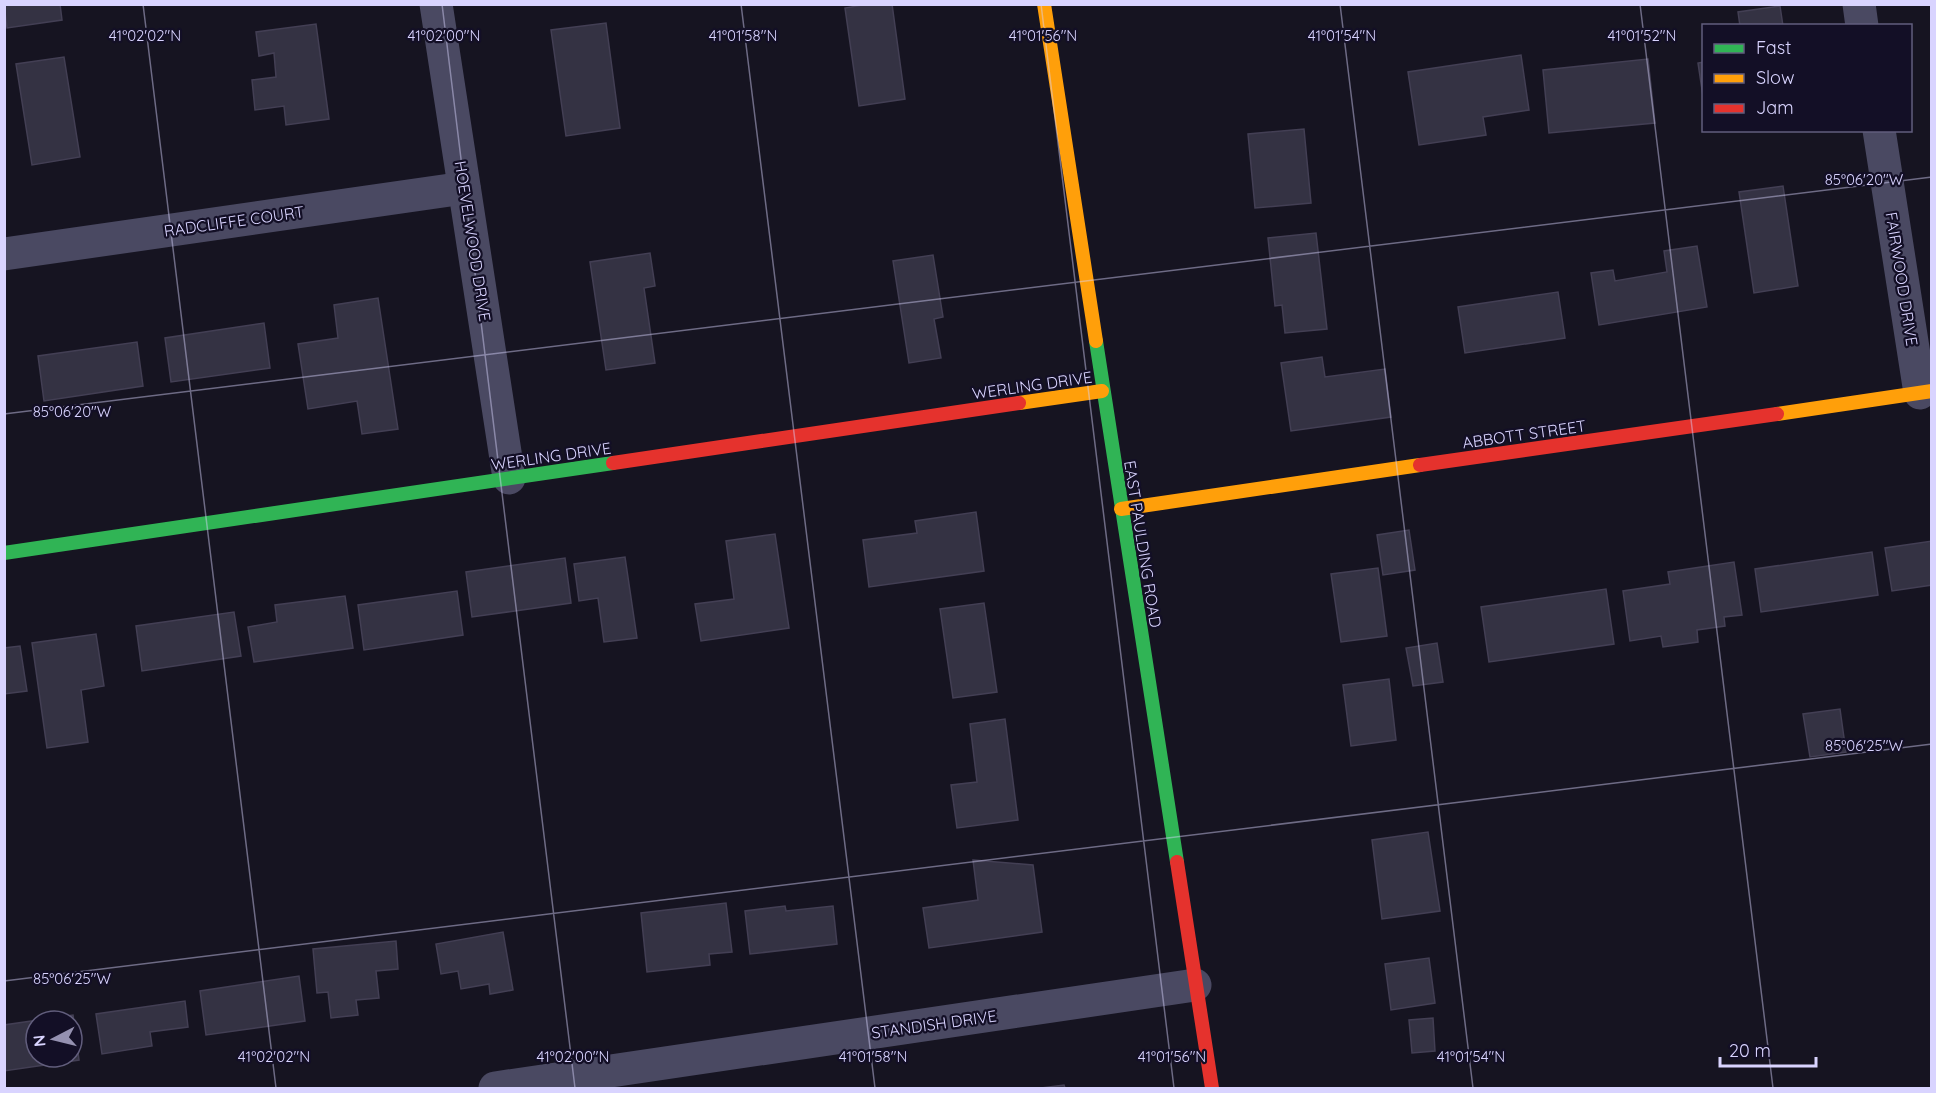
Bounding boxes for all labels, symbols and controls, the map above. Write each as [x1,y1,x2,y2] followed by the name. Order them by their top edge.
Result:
[1702,24,1912,132] legend
[109,26,181,45] text: 41°02'02"N
[408,26,480,45] text: 41°02'00"N
[709,26,777,45] text: 41°01'58"N
[1009,26,1077,45] text: 41°01'56"N
[1308,26,1376,45] text: 41°01'54"N
[1608,26,1676,45] text: 41°01'52"N
[1756,36,1791,59] text: Fast
[1756,66,1794,89] text: Slow
[1756,96,1794,119] text: Jam
[450,159,496,323] street label: HOEVELWOOD DRIVE
[1825,170,1904,189] text: 85°06'20"W
[163,201,306,241] street label: RADCLIFFE COURT
[1882,211,1922,347] street label: FAIRWOOD DRIVE
[971,367,1093,403] street label: WERLING DRIVE
[33,402,112,421] text: 85°06'20"W
[1461,415,1587,453] street label: ABBOTT STREET
[490,438,612,474] street label: WERLING DRIVE
[1120,459,1166,629] street label: EAST PAULDING ROAD
[1825,736,1903,755] text: 85°06'25"W
[33,969,111,988] text: 85°06'25"W
[870,1005,998,1043] street label: STANDISH DRIVE
[24,1009,84,1069] north arrow
[1720,1030,1816,1068] scale bar
[28,1034,50,1048] text: N
[1729,1039,1771,1062] text: 20 m
[238,1047,310,1066] text: 41°02'02"N
[537,1047,609,1066] text: 41°02'00"N
[839,1047,907,1066] text: 41°01'58"N
[1138,1047,1206,1066] text: 41°01'56"N
[1437,1047,1505,1066] text: 41°01'54"N

